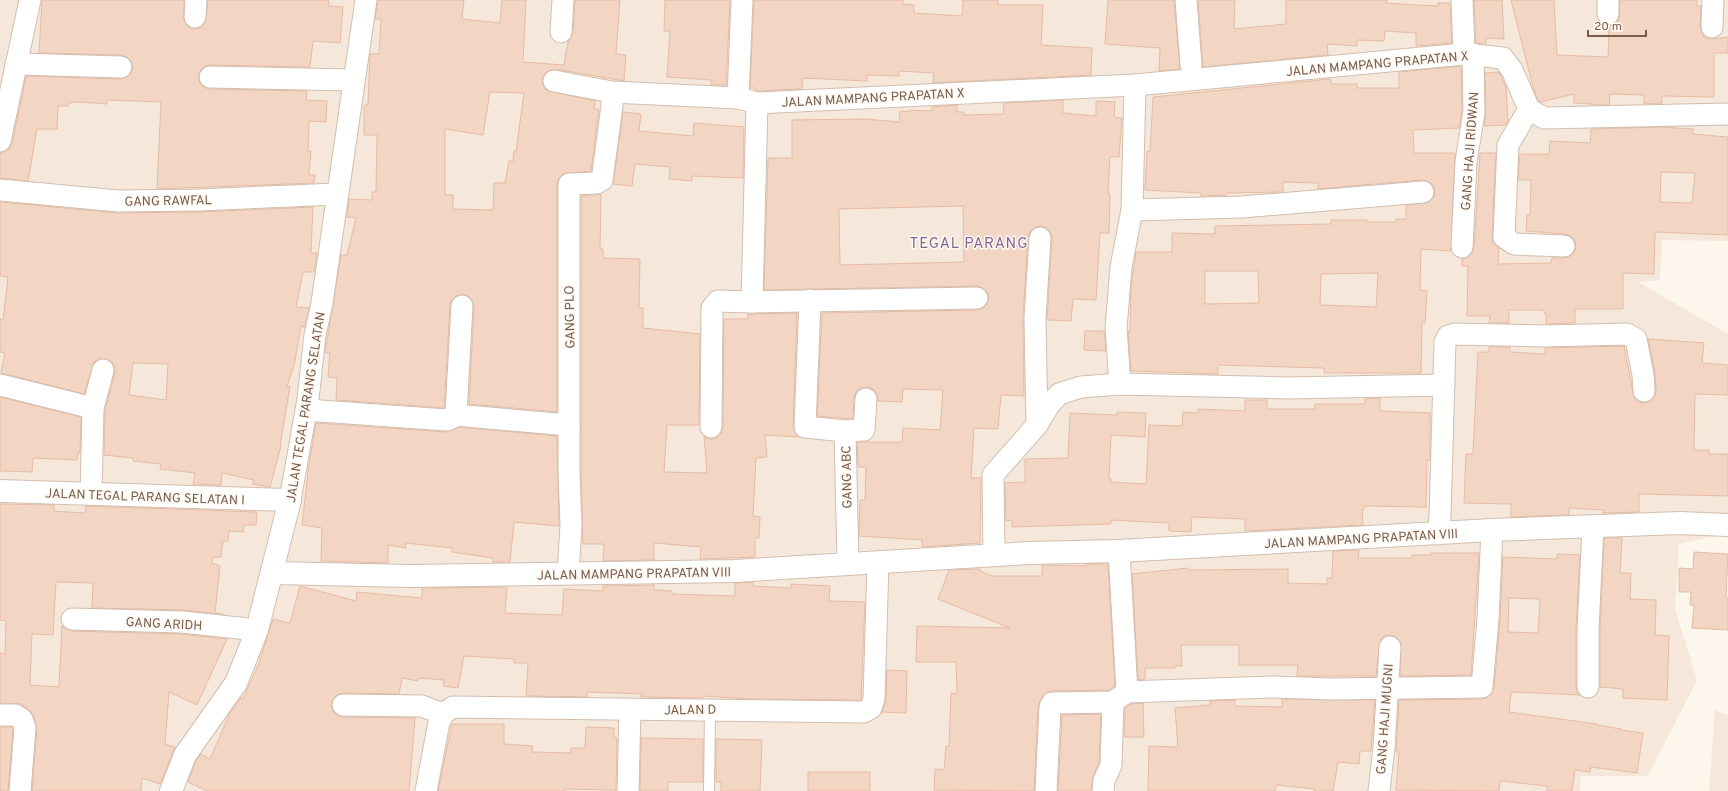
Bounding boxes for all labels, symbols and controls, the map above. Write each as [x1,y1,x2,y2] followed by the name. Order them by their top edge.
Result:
[1588,12,1646,38] scale bar
[1594,19,1622,35] text: 20 m
[1285,49,1469,81] street label: JALAN MAMPANG PRAPATAN X
[781,86,965,112] street label: JALAN MAMPANG PRAPATAN X
[1459,91,1483,211] street label: GANG HAJI RIDWAN
[124,193,212,211] street label: GANG RAWFAL
[910,235,1028,254] district label: TEGAL PARANG
[562,285,580,349] street label: GANG PLO
[284,311,330,504] street label: JALAN TEGAL PARANG SELATAN
[839,445,857,509] street label: GANG ABC
[45,487,245,509] street label: JALAN TEGAL PARANG SELATAN I
[1264,527,1459,553] street label: JALAN MAMPANG PRAPATAN VIII
[537,565,731,585] street label: JALAN MAMPANG PRAPATAN VIII
[125,615,203,635] street label: GANG ARIDH
[1374,663,1398,775] street label: GANG HAJI MUGNI
[664,703,716,719] street label: JALAN D

